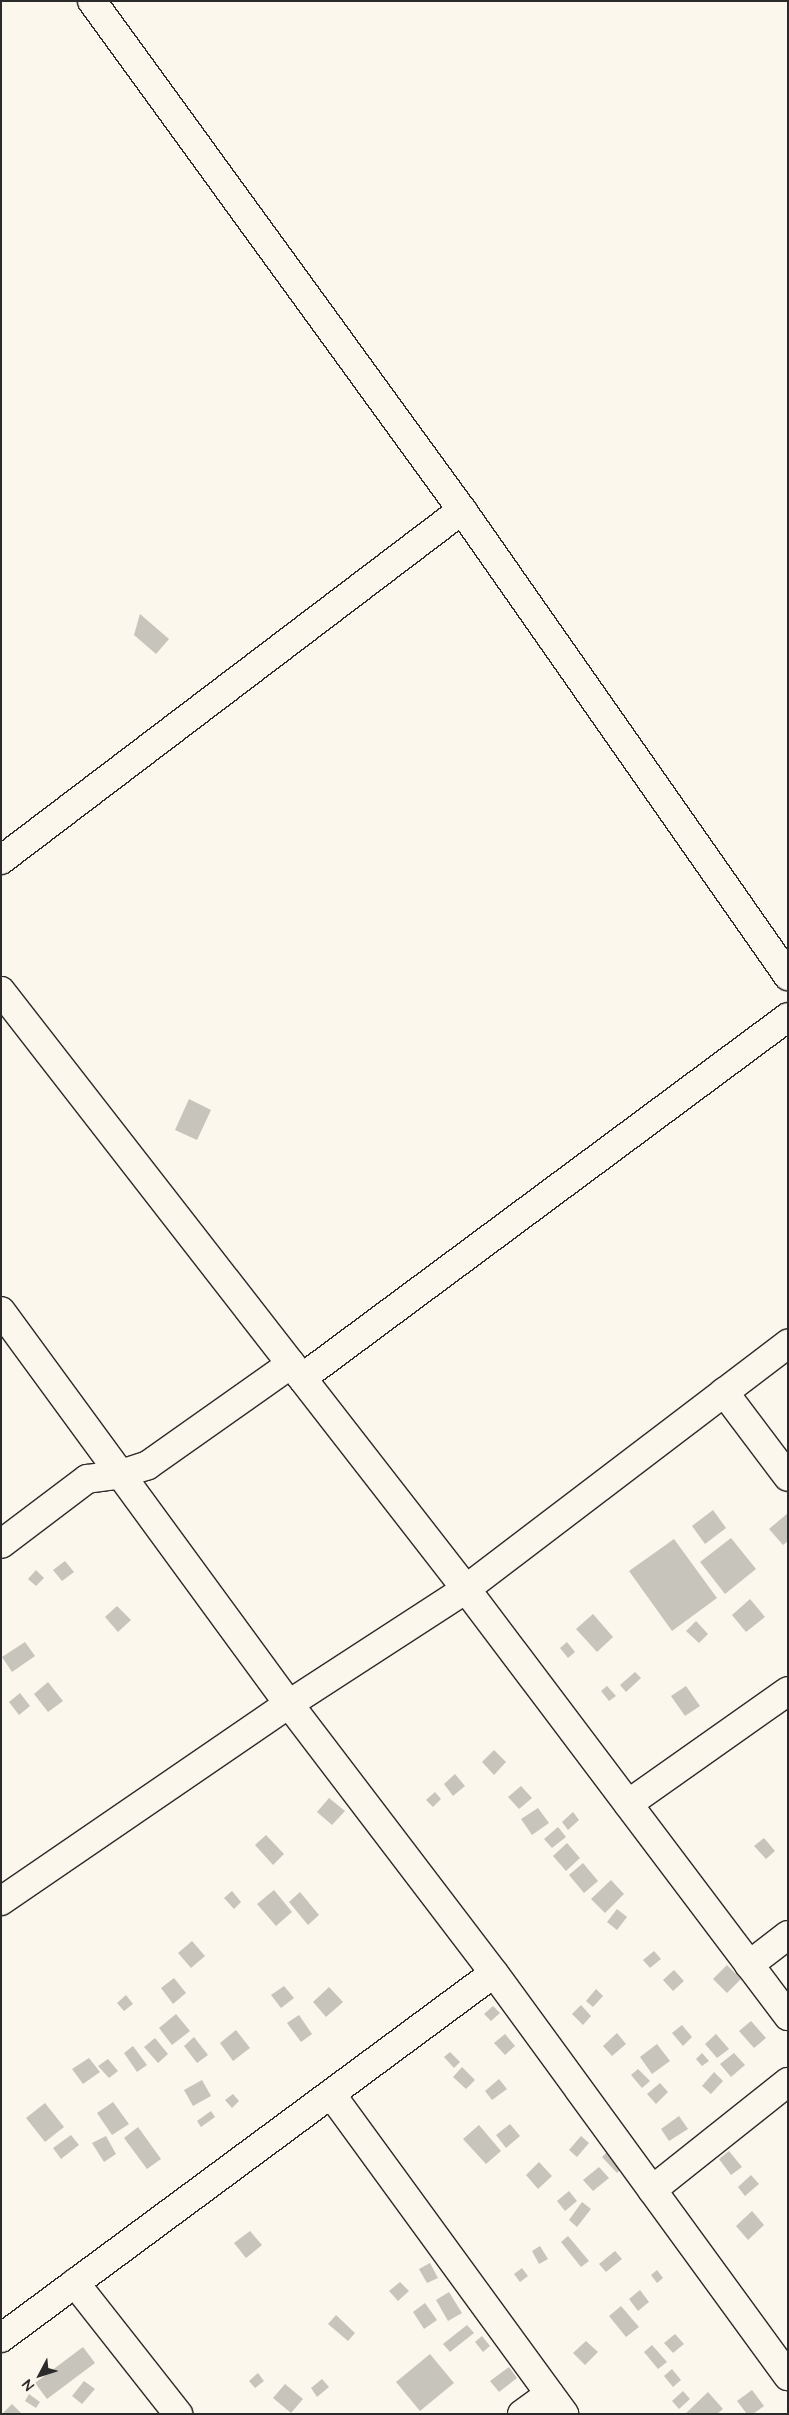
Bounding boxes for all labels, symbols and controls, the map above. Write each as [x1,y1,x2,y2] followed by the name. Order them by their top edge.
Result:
[15,2350,65,2400] north arrow
[18,2375,39,2394] text: N

